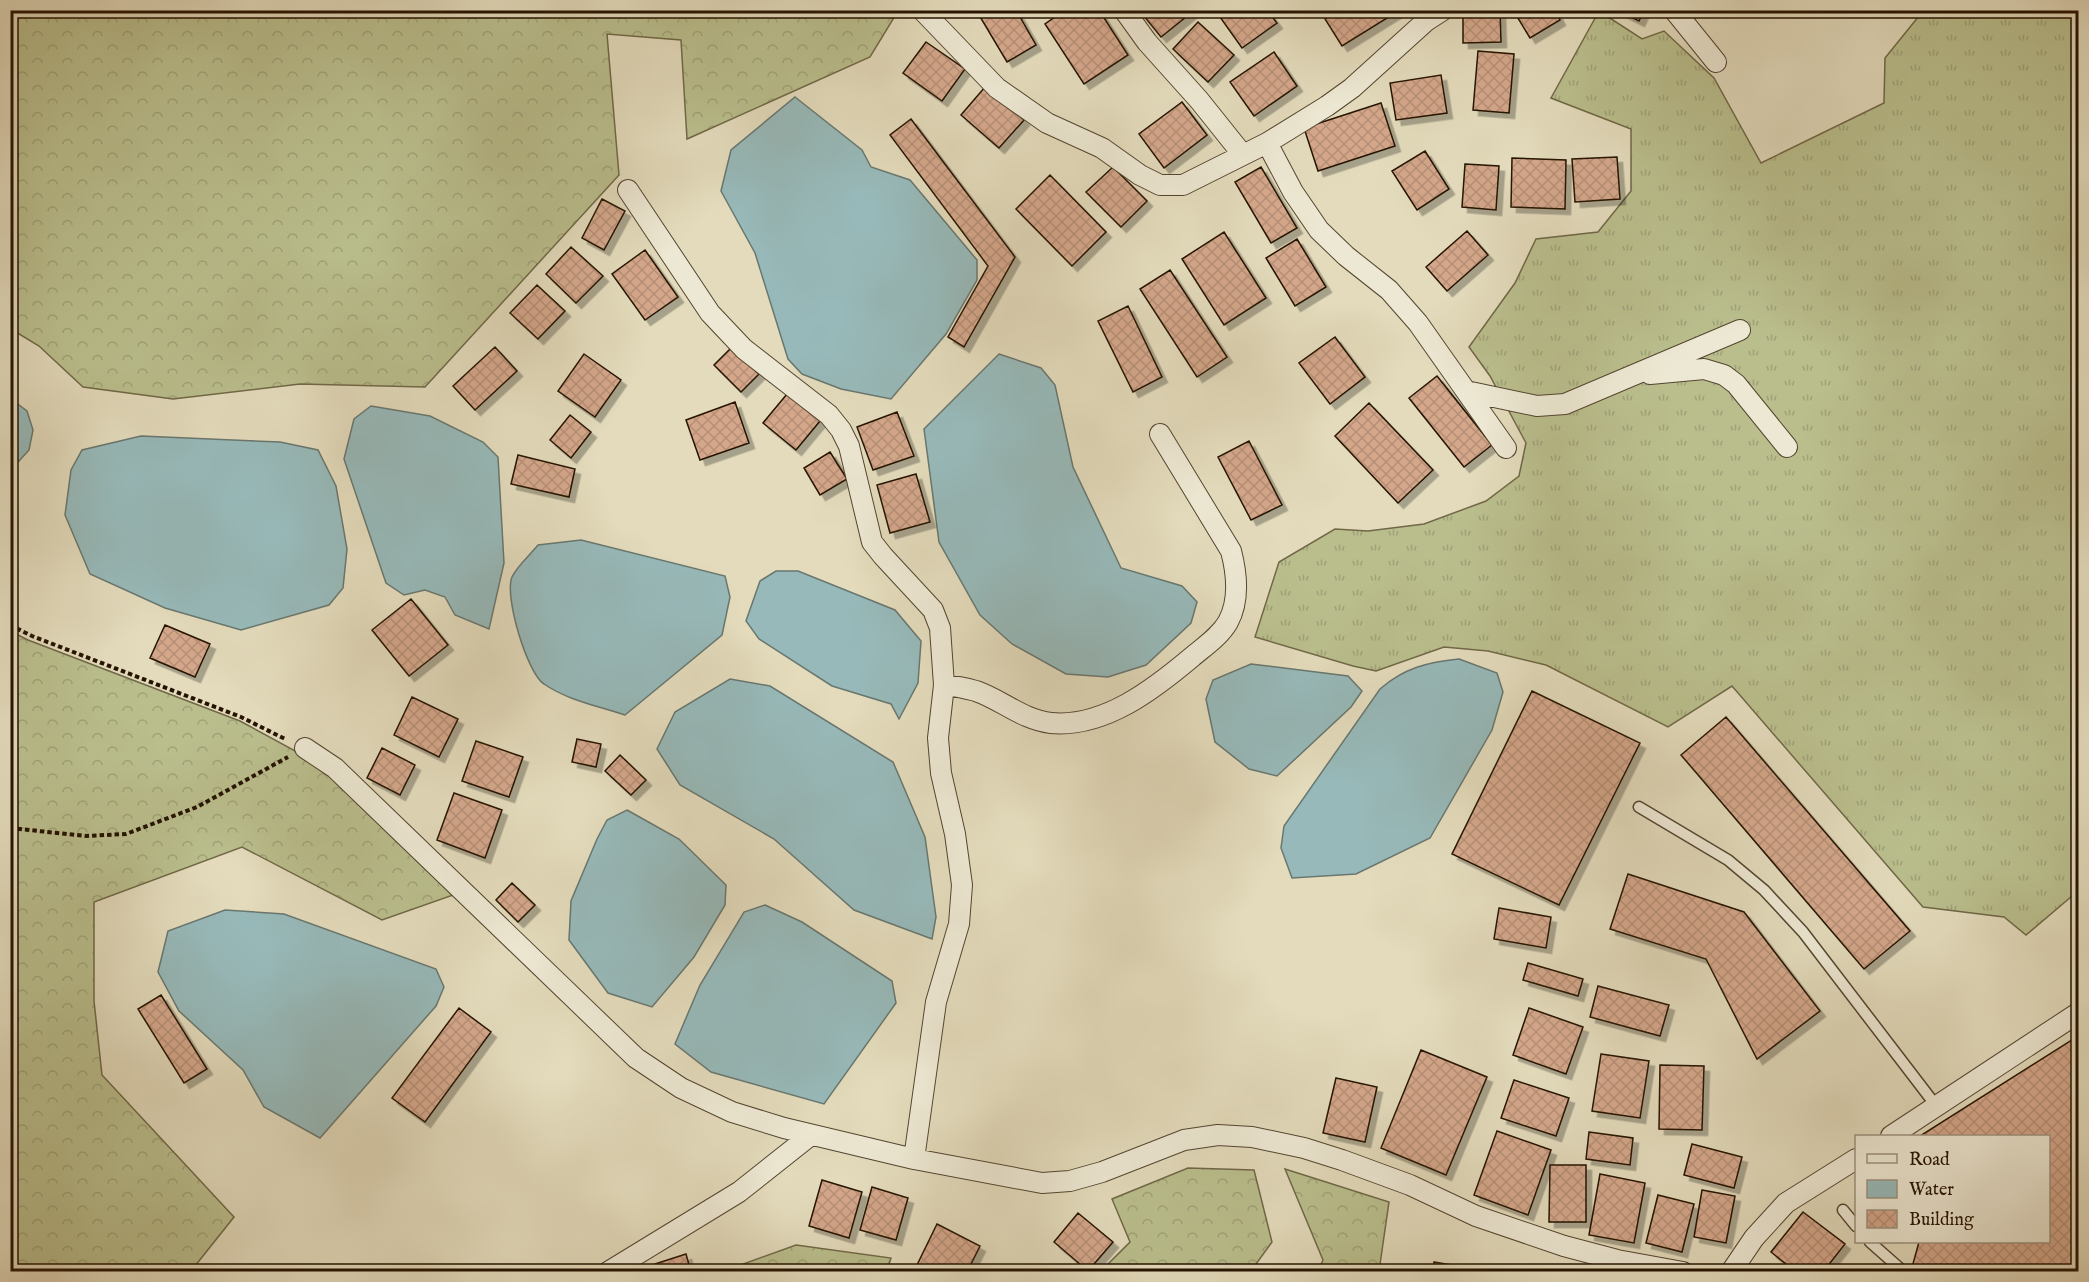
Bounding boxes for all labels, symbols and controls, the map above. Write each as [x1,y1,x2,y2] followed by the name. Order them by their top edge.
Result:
[1855,1135,2050,1243] legend
[1909,1149,1950,1172] text: Road
[1909,1179,1954,1202] text: Water
[1909,1209,1974,1232] text: Building

